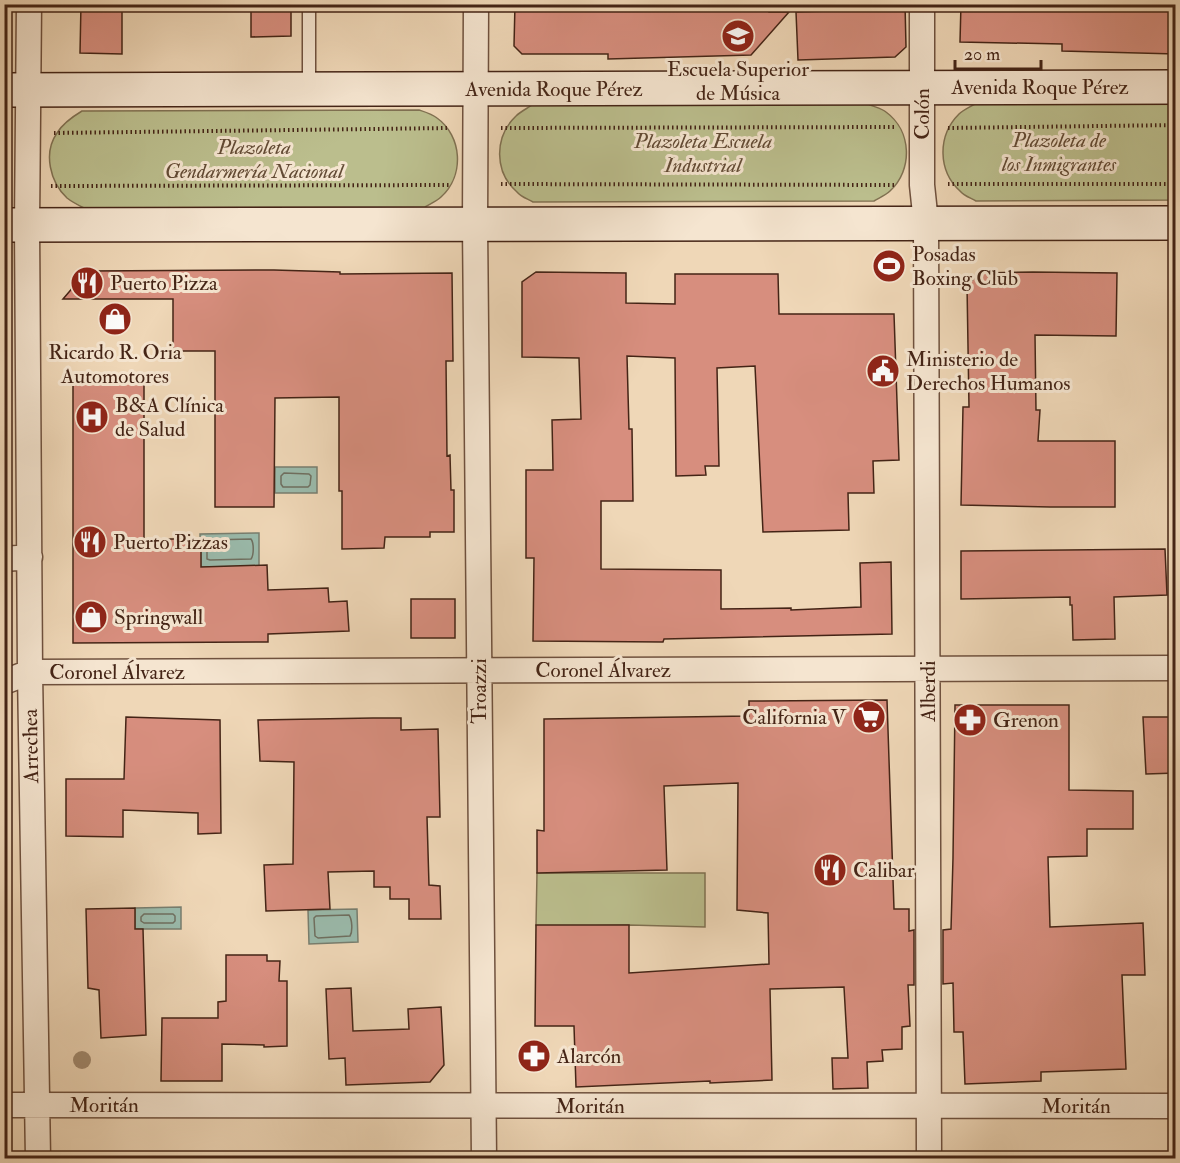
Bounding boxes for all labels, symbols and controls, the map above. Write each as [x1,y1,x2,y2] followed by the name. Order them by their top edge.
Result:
[720,18,756,54] school or university icon: Escuela Superior de Música
[955,33,1040,71] scale bar
[964,43,1000,66] text: 20 m
[667,56,809,107] place label: Escuela Superior de Música
[950,74,1129,101] street label: Avenida Roque Pérez
[464,76,643,103] street label: Avenida Roque Pérez
[909,88,936,140] street label: Colón
[1001,127,1117,178] park label: Plazoleta de los Inmigrantes
[633,128,772,179] park label: Plazoleta Escuela Industrial
[165,134,345,185] park label: Plazoleta Gendarmería Nacional
[912,241,1018,292] place label: Posadas Boxing Club
[871,248,907,284] sports icon: Posadas Boxing Club
[69,265,105,301] restaurant icon: Puerto Pizza
[110,270,218,297] place label: Puerto Pizza
[97,301,133,337] shop icon: Ricardo R. Oria Automotores
[48,339,182,390] place label: Ricardo R. Oria Automotores
[906,346,1071,397] place label: Ministerio de Derechos Humanos
[865,353,901,389] public building icon: Ministerio de Derechos Humanos
[115,392,224,443] place label: B&A Clínica de Salud
[74,399,110,435] hospital icon: B&A Clínica de Salud
[72,524,108,560] restaurant icon: Puerto Pizzas
[113,529,228,556] place label: Puerto Pizzas
[73,599,109,635] shop icon: Springwall
[114,604,204,631] place label: Springwall
[535,657,671,684] street label: Coronel Álvarez
[466,658,493,724] street label: Troazzi
[49,659,185,686] street label: Coronel Álvarez
[915,660,942,723] street label: Alberdi
[851,699,887,735] supermarket icon: California V
[952,702,988,738] pharmacy icon: Grenon
[742,704,847,731] place label: California V
[993,707,1059,734] place label: Grenon
[17,708,45,785] street label: Arrechea
[812,852,848,888] restaurant icon: Calibar
[853,857,915,884] place label: Calibar
[516,1038,552,1074] pharmacy icon: Alarcón
[556,1043,622,1070] place label: Alarcón
[69,1092,139,1119] street label: Moritán
[555,1093,625,1120] street label: Moritán
[1041,1093,1111,1120] street label: Moritán

